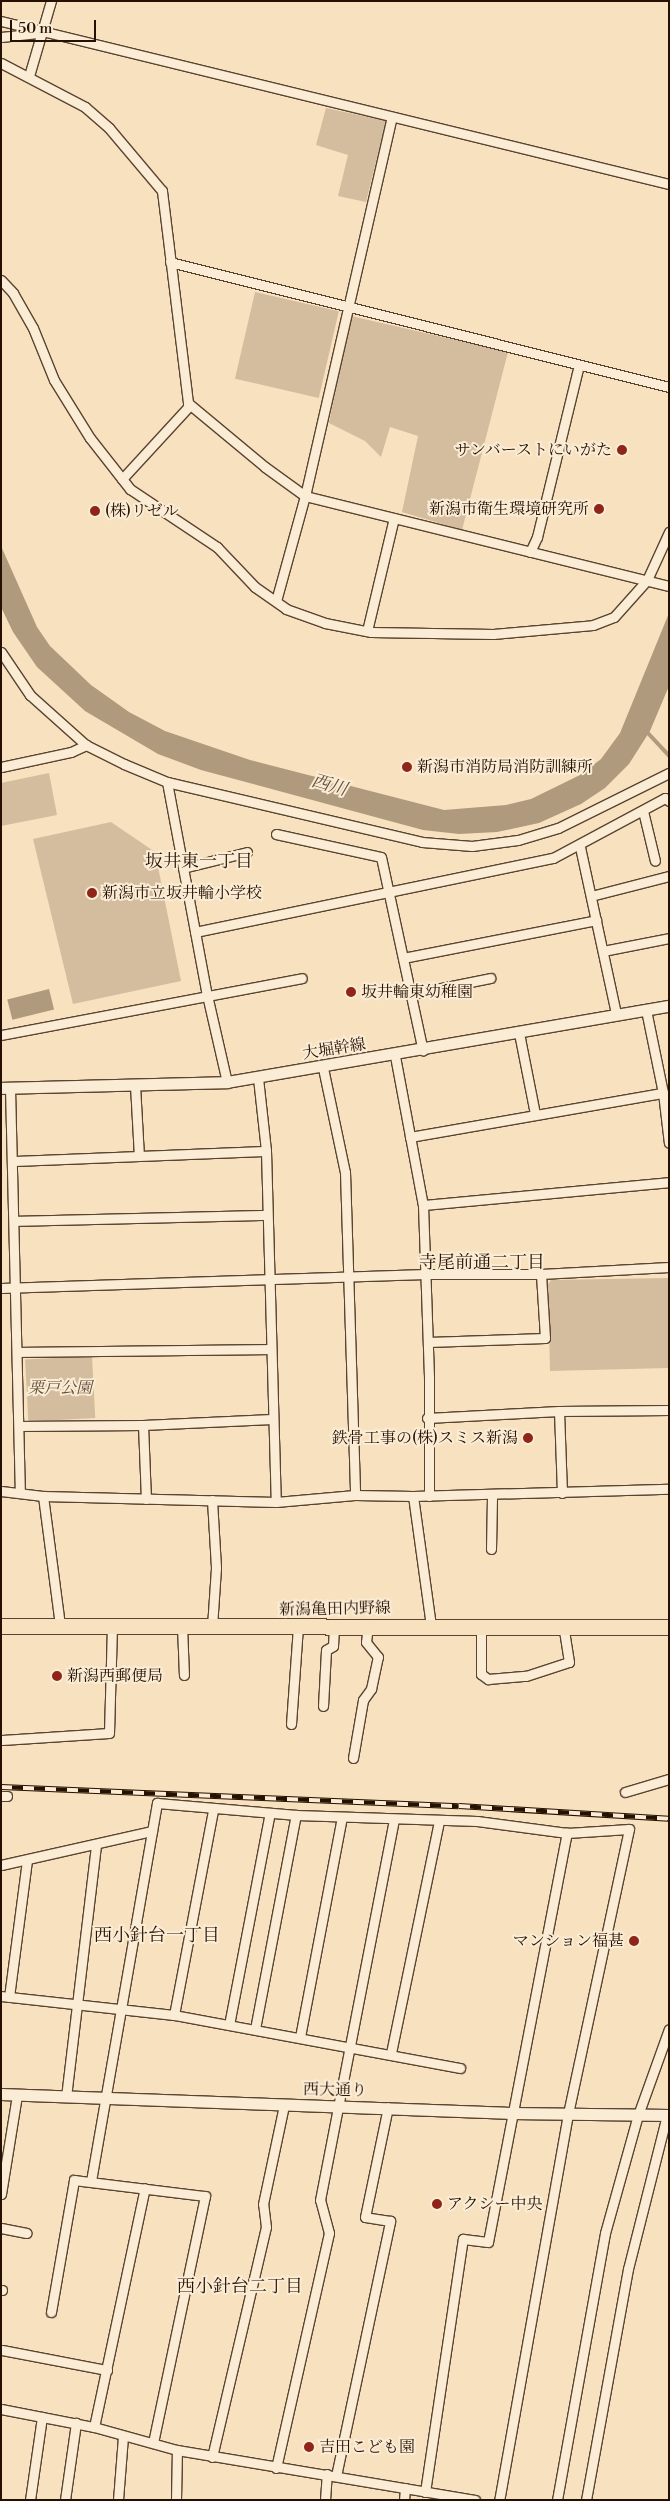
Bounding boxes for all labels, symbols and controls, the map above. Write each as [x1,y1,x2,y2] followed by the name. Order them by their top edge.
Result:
[12,10,99,42] scale bar
[18,19,52,38] text: 50 m
[452,440,612,460] place label: サンバーストにいがた
[616,444,628,456] marker: サンバーストにいがた
[429,499,589,519] place label: 新潟市衛生環境研究所
[105,501,179,521] place label: (株)リゼル
[593,503,605,515] marker: 新潟市衛生環境研究所
[89,505,101,517] marker: (株)リゼル
[417,757,593,777] place label: 新潟市消防局消防訓練所
[401,761,413,773] marker: 新潟市消防局消防訓練所
[309,771,349,801] water label: 西川
[145,851,253,873] district label: 坂井東一丁目
[102,883,262,903] place label: 新潟市立坂井輪小学校
[86,887,98,899] marker: 新潟市立坂井輪小学校
[361,982,473,1002] place label: 坂井輪東幼稚園
[345,986,357,998] marker: 坂井輪東幼稚園
[301,1035,367,1063] street label: 大堀幹線
[419,1252,545,1274] district label: 寺尾前通二丁目
[28,1378,92,1398] park label: 栗戸公園
[332,1428,518,1448] place label: 鉄骨工事の(株)スミス新潟
[522,1432,534,1444] marker: 鉄骨工事の(株)スミス新潟
[279,1598,391,1620] street label: 新潟亀田内野線
[67,1666,163,1686] place label: 新潟西郵便局
[51,1670,63,1682] marker: 新潟西郵便局
[94,1925,220,1947] district label: 西小針台一丁目
[512,1931,624,1951] place label: マンション福甚
[628,1935,640,1947] marker: マンション福甚
[303,2080,367,2100] street label: 西大通り
[447,2194,543,2214] place label: アクシー中央
[431,2198,443,2210] marker: アクシー中央
[177,2276,303,2298] district label: 西小針台二丁目
[319,2437,415,2457] place label: 吉田こども園
[303,2441,315,2453] marker: 吉田こども園

